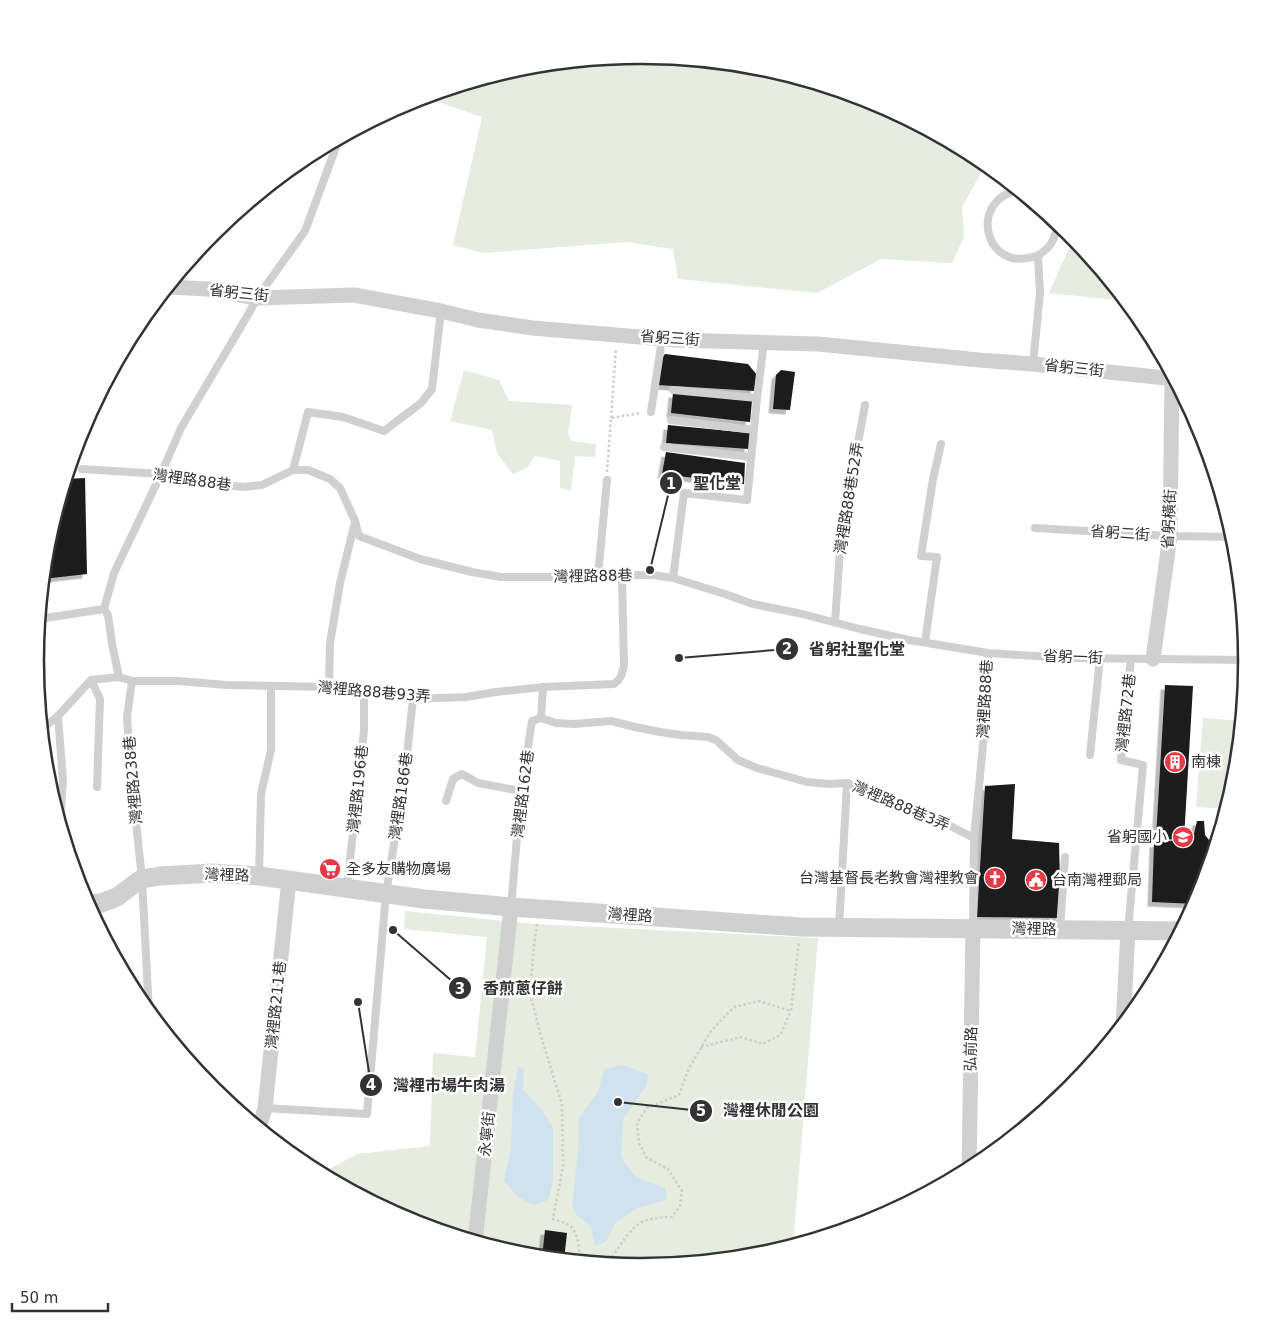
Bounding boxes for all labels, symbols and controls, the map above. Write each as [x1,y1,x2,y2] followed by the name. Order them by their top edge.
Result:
[208,281,270,305] street label: 省躬三街
[639,327,701,349] street label: 省躬三街
[1043,356,1105,380] street label: 省躬三街
[831,441,867,555] street label: 灣裡路88巷52弄
[152,466,232,494] street label: 灣裡路88巷
[658,468,751,499] callout: 聖化堂
[693,474,741,493] text: 聖化堂
[666,475,676,493] text: 1
[1158,489,1180,549] street label: 省躬橫街
[1089,522,1151,544] street label: 省躬二街
[553,566,633,586] street label: 灣裡路88巷
[774,634,915,665] callout: 省躬社聖化堂
[782,640,792,658] text: 2
[809,640,905,659] text: 省躬社聖化堂
[1043,647,1103,667] street label: 省躬一街
[974,659,996,739] street label: 灣裡路88巷
[1113,673,1139,753] street label: 灣裡路72巷
[317,678,431,706] street label: 灣裡路88巷93弄
[120,735,146,825] street label: 灣裡路238巷
[344,744,372,834] street label: 灣裡路196巷
[509,749,537,839] street label: 灣裡路162巷
[1163,750,1187,774] building icon: 南棟
[386,751,416,841] street label: 灣裡路186巷
[1191,753,1221,771] place label: 南棟
[850,777,952,835] street label: 灣裡路88巷3弄
[1171,825,1195,849] school or university icon: 省躬國小
[1107,828,1167,846] place label: 省躬國小
[318,857,342,881] supermarket icon: 全多友購物廣場
[346,860,451,878] place label: 全多友購物廣場
[204,865,250,885] street label: 灣裡路
[983,866,1007,890] church icon: 台灣基督長老教會灣裡教會
[1024,868,1048,892] public building icon: 台南灣裡郵局
[799,869,979,887] place label: 台灣基督長老教會灣裡教會
[1052,871,1142,889] place label: 台南灣裡郵局
[607,904,653,926] street label: 灣裡路
[1011,920,1057,938] street label: 灣裡路
[262,960,290,1050] street label: 灣裡路211巷
[448,973,573,1004] callout: 香煎蔥仔餅
[483,979,563,998] text: 香煎蔥仔餅
[455,980,465,998] text: 3
[962,1026,980,1072] street label: 弘前路
[358,1069,515,1100] callout: 灣裡市場牛肉湯
[366,1076,376,1094] text: 4
[393,1076,505,1095] text: 灣裡市場牛肉湯
[688,1095,829,1126] callout: 灣裡休閒公園
[723,1101,819,1120] text: 灣裡休閒公園
[696,1102,706,1120] text: 5
[476,1111,498,1157] street label: 永寧街
[12,1280,109,1312] scale bar
[20,1289,58,1307] text: 50 m

